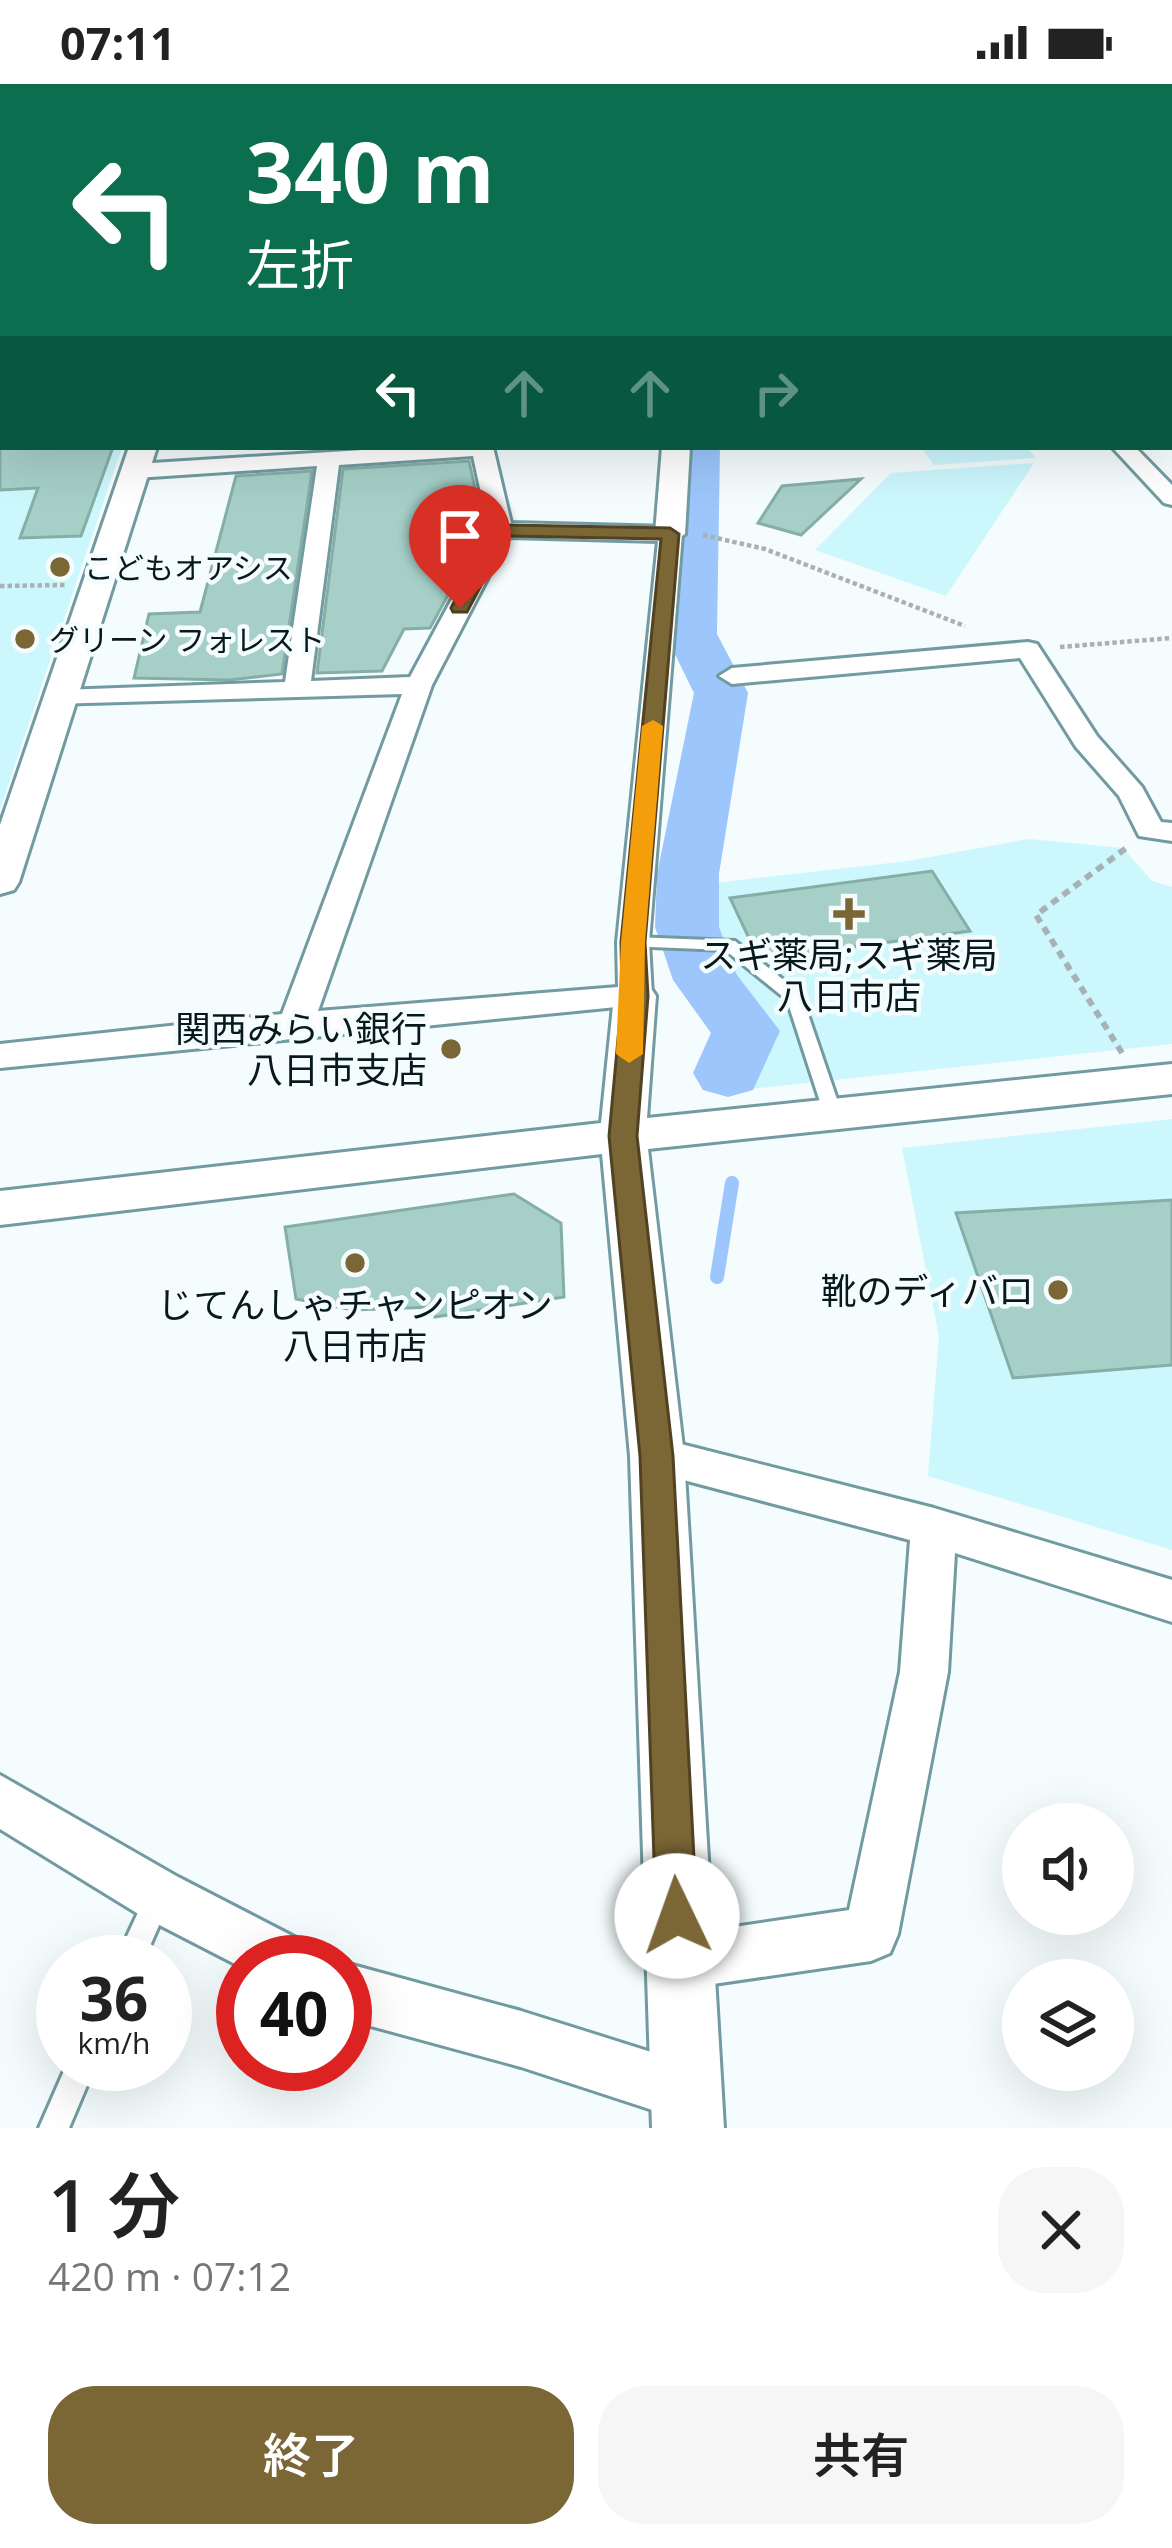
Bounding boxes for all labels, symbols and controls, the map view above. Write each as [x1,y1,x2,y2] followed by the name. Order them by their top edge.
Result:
[60,12,176,73] text: 07:11
[246,113,494,228] text: 340 m
[48,132,204,288] icon: left
[246,227,354,301] text: 左折
[365,360,431,426] icon: left
[491,360,557,426] icon: ahead
[617,360,683,426] icon: ahead
[743,360,809,426] icon: right
[409,485,511,608] pin
[427,503,493,569] icon: arrive
[84,547,293,588] place label: こどもオアシス
[47,554,73,580] marker: こどもオアシス
[49,619,325,660] place label: グリーン フォレスト
[12,626,38,652] marker: グリーン フォレスト
[836,901,862,927] marker: スギ薬局;スギ薬局 八日市店
[700,930,998,1020] place label: スギ薬局;スギ薬局 八日市店
[175,1004,427,1094] place label: 関西みらい銀行 八日市支店
[438,1036,464,1062] marker: 関西みらい銀行 八日市支店
[342,1250,368,1276] marker: じてんしゃチャンピオン 八日市店
[821,1266,1034,1315] place label: 靴のディバロ
[1045,1277,1071,1303] marker: 靴のディバロ
[157,1280,553,1370] place label: じてんしゃチャンピオン 八日市店
[1002,1803,1134,2091] map controls
[1002,1803,1134,1935] button: sound
[614,1853,740,1979] position arrow
[216,1935,372,2091] speed limit sign: 40
[80,1957,148,2039] text: 36
[1002,1959,1134,2091] button: layers
[78,2022,150,2063] text: km/h
[48,2155,180,2253] text: 1 分
[998,2167,1124,2293] button: close
[48,2249,291,2302] text: 420 m · 07:12
[48,2386,574,2524] button: 終了
[598,2386,1124,2524] button: 共有

